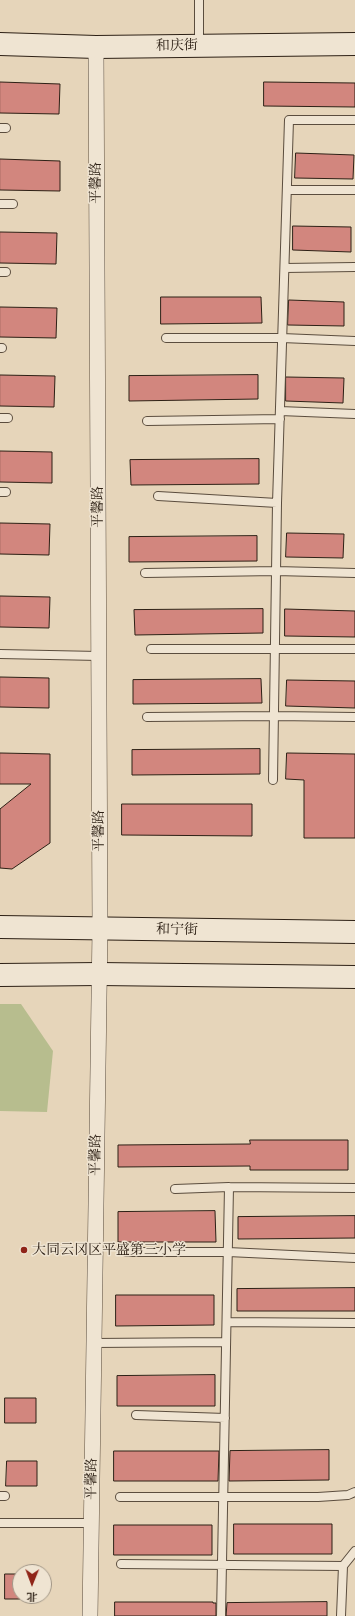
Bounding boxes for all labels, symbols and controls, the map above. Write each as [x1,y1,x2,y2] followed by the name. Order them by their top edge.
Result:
[156,37,198,55] street label: 和庆街
[88,162,104,204] street label: 平馨路
[90,486,106,528] street label: 平馨路
[91,810,107,852] street label: 平馨路
[156,921,198,939] street label: 和宁街
[87,1134,105,1176] street label: 平馨路
[32,1242,186,1258] place label: 大同云冈区平盛第三小学
[19,1245,29,1255] marker: 大同云冈区平盛第三小学
[83,1458,101,1500] street label: 平馨路
[12,1564,52,1604] north arrow
[26,1590,37,1601] text: 北

